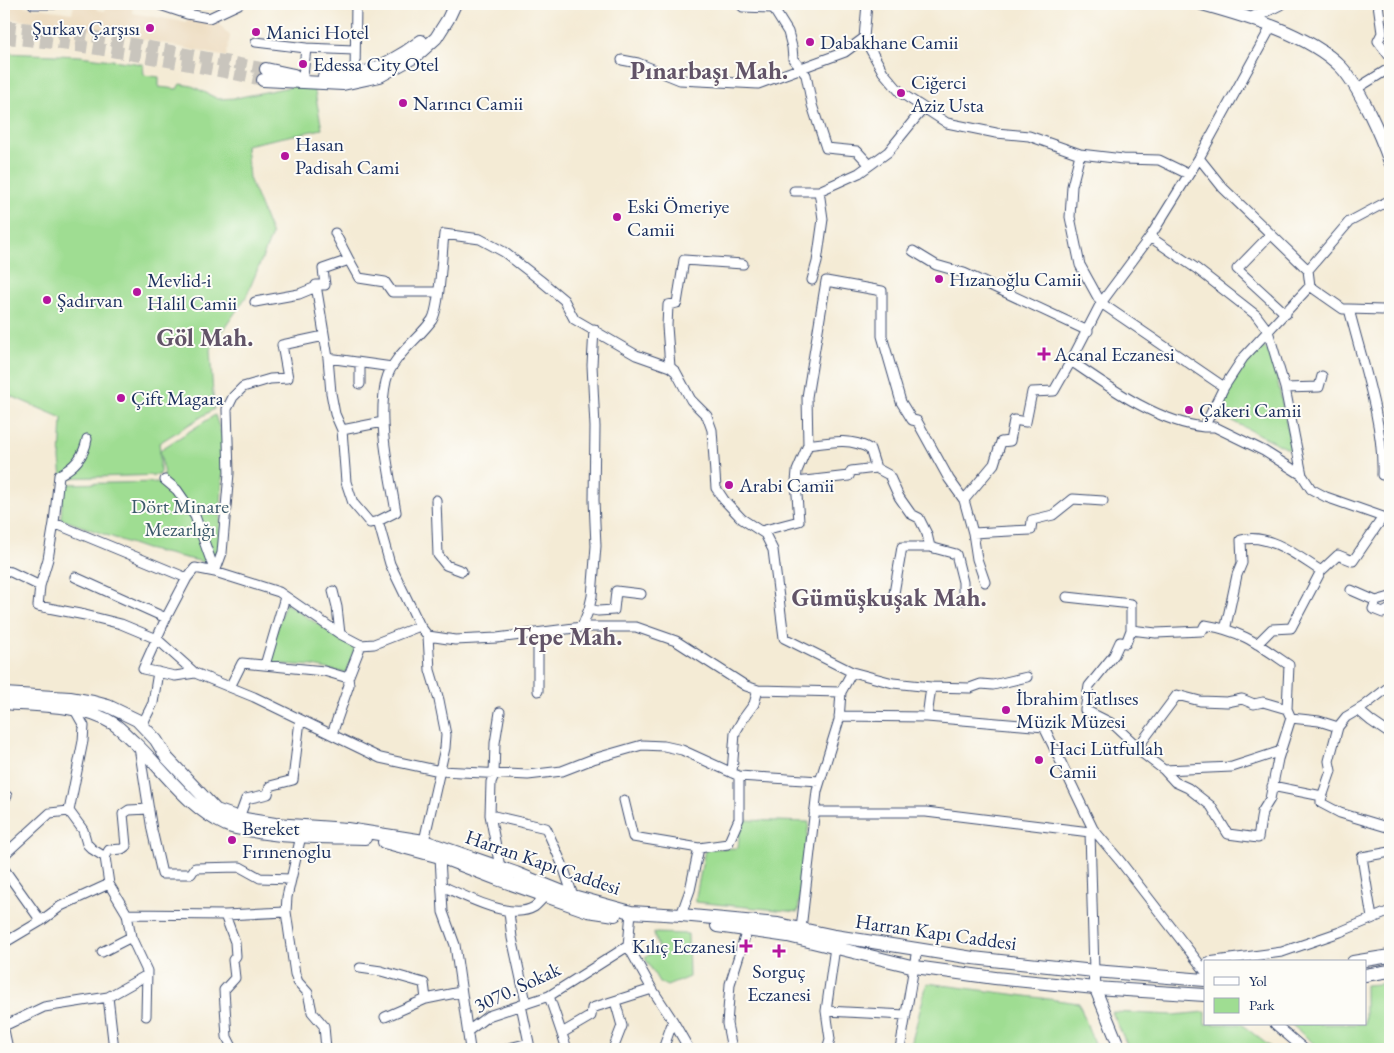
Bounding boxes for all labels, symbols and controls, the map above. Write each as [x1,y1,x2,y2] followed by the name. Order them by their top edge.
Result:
[32,15,140,41] place label: Şurkav Çarşısı
[266,19,369,45] place label: Manici Hotel
[144,22,156,34] marker: Şurkav Çarşısı
[250,26,262,38] marker: Manici Hotel
[820,29,959,55] place label: Dabakhane Camii
[804,36,816,48] marker: Dabakhane Camii
[313,51,439,77] place label: Edessa City Otel
[630,54,788,86] district label: Pınarbaşı Mah.
[297,58,309,70] marker: Edessa City Otel
[910,69,984,118] place label: Ciğerci Aziz Usta
[895,87,907,99] marker: Ciğerci Aziz Usta
[413,90,523,116] place label: Narıncı Camii
[397,97,409,109] marker: Narıncı Camii
[295,131,400,180] place label: Hasan Padisah Cami
[279,150,291,162] marker: Hasan Padisah Cami
[627,193,729,242] place label: Eski Ömeriye Camii
[611,211,623,223] marker: Eski Ömeriye Camii
[949,266,1082,292] place label: Hızanoğlu Camii
[147,267,237,316] place label: Mevlid-i Halil Camii
[933,273,945,285] marker: Hızanoğlu Camii
[131,286,143,298] marker: Mevlid-i Halil Camii
[57,287,123,313] place label: Şadırvan
[41,294,53,306] marker: Şadırvan
[157,321,253,353] district label: Göl Mah.
[1053,341,1175,367] place label: Acanal Eczanesi
[1038,348,1050,360] marker: Acanal Eczanesi
[131,385,224,411] place label: Çift Magara
[115,392,127,404] marker: Çift Magara
[1199,397,1302,423] place label: Çakeri Camii
[1183,404,1195,416] marker: Çakeri Camii
[738,472,834,498] place label: Arabi Camii
[723,479,735,491] marker: Arabi Camii
[131,493,229,542] park label: Dört Minare Mezarlığı
[791,581,987,613] district label: Gümüşkuşak Mah.
[513,620,623,652] district label: Tepe Mah.
[1016,685,1139,734] place label: İbrahim Tatlıses Müzik Müzesi
[1000,704,1012,716] marker: İbrahim Tatlıses Müzik Müzesi
[1049,735,1164,784] place label: Haci Lütfullah Camii
[1033,754,1045,766] marker: Haci Lütfullah Camii
[242,815,332,864] place label: Bereket Fırınenoglu
[462,823,624,901] street label: Harran Kapı Caddesi
[226,834,238,846] marker: Bereket Fırınenoglu
[854,908,1018,956] street label: Harran Kapı Caddesi
[632,933,736,959] place label: Kılıç Eczanesi
[740,940,752,952] marker: Kılıç Eczanesi
[773,945,785,957] marker: Sorguç Eczanesi
[470,955,565,1018] street label: 3070. Sokak
[747,958,811,1007] place label: Sorguç Eczanesi
[1204,960,1366,1026] legend
[1249,971,1267,990] text: Yol
[1249,995,1276,1014] text: Park

